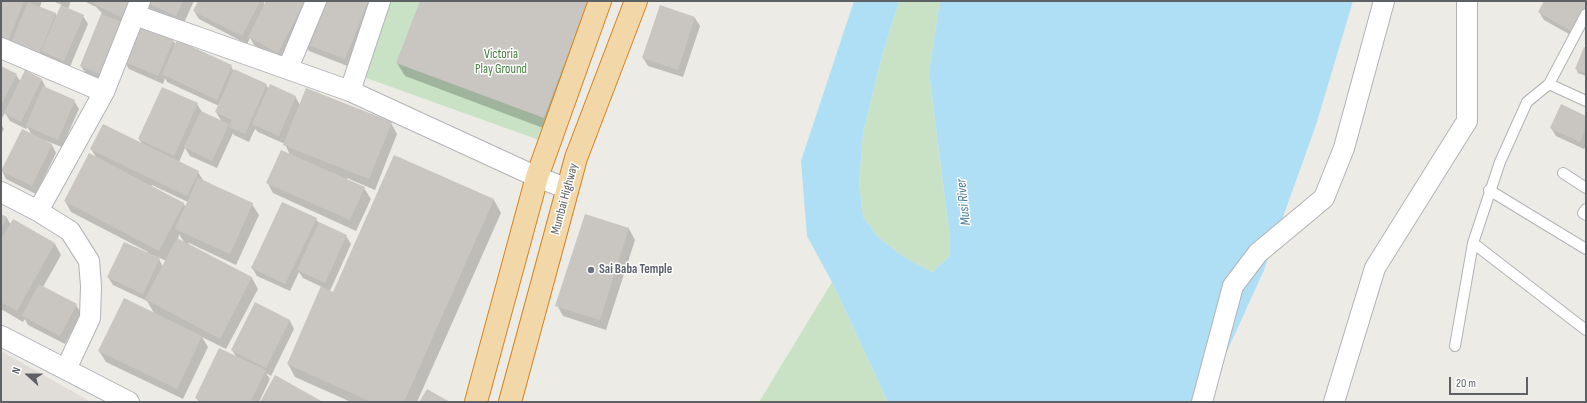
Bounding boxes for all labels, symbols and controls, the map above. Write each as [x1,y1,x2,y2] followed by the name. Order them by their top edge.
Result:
[475,47,527,78] park label: Victoria Play Ground
[548,162,582,236] street label: Mumbai Highway
[953,178,975,226] water label: Musi River
[599,262,672,278] place label: Sai Baba Temple
[586,265,596,275] marker: Sai Baba Temple
[8,355,48,395] north arrow
[9,365,23,376] text: N
[1451,369,1530,395] scale bar
[1456,376,1476,391] text: 20 m

